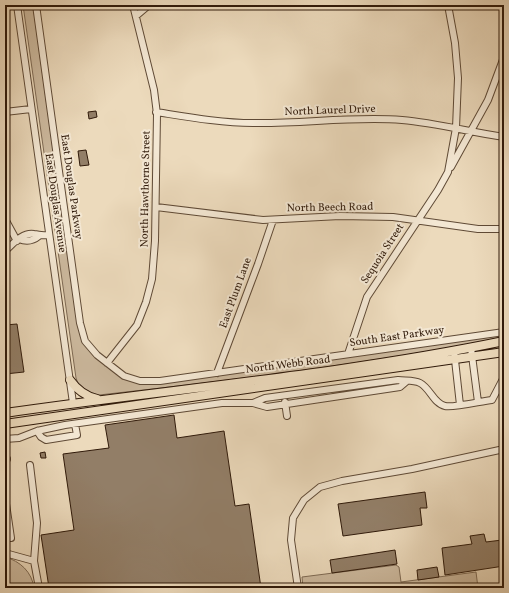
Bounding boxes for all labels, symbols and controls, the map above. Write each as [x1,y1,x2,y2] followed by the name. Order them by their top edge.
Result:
[284,102,376,120] street label: North Laurel Drive
[137,130,155,248] street label: North Hawthorne Street
[56,133,86,241] street label: East Douglas Parkway
[41,152,69,254] street label: East Douglas Avenue
[286,200,374,216] street label: North Beech Road
[358,221,408,287] street label: Sequoia Street
[216,256,256,330] street label: East Plum Lane
[349,323,445,351] street label: South East Parkway
[245,352,331,378] street label: North Webb Road

